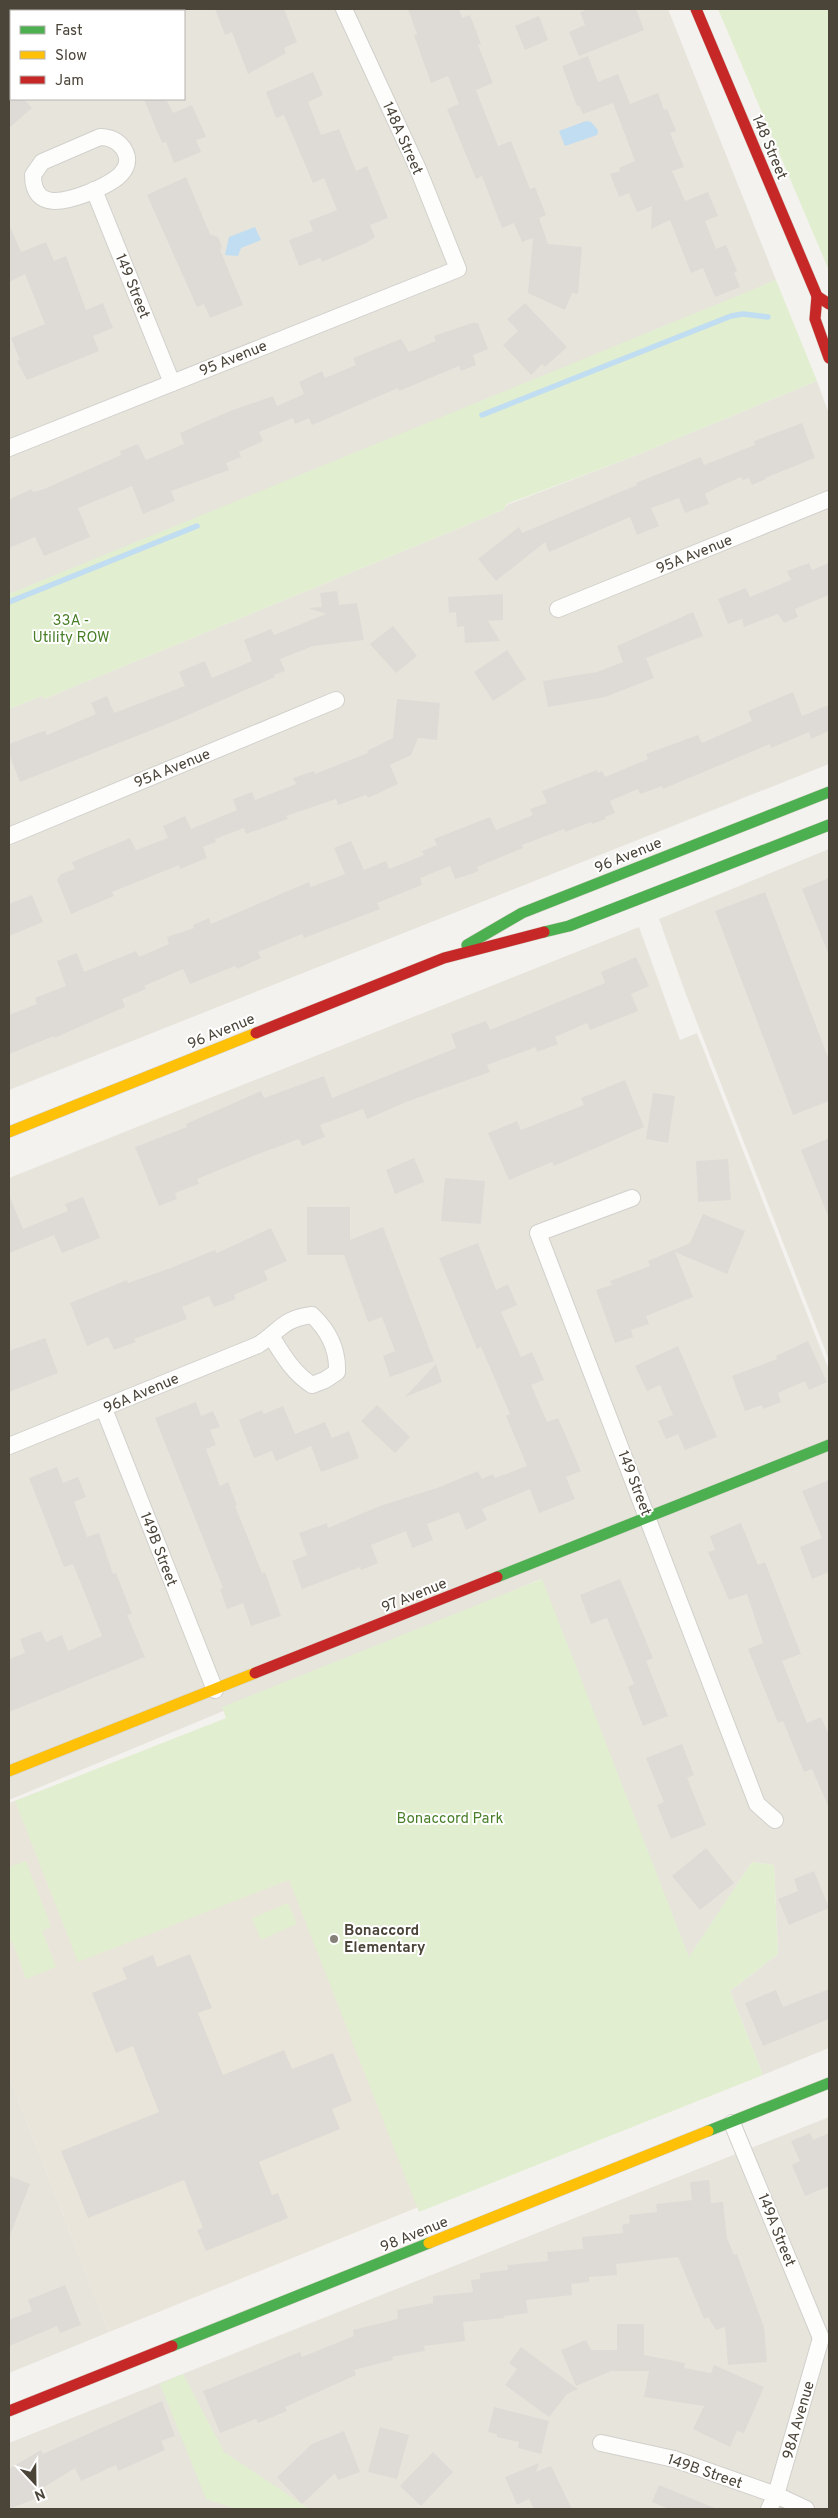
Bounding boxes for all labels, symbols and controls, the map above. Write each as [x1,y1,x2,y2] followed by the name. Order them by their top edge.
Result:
[10,10,185,100] legend
[55,22,83,41] text: Fast
[55,47,87,66] text: Slow
[55,72,84,91] text: Jam
[377,99,426,178] street label: 148A Street
[746,112,791,183] street label: 148 Street
[110,251,153,322] street label: 149 Street
[197,337,270,382] street label: 95 Avenue
[654,531,735,579] street label: 95A Avenue
[32,612,110,648] park label: 33A - Utility ROW
[132,745,213,793] street label: 95A Avenue
[592,834,665,878] street label: 96 Avenue
[185,1010,258,1054] street label: 96 Avenue
[101,1370,182,1419] street label: 96A Avenue
[613,1448,655,1519] street label: 149 Street
[135,1510,180,1589] street label: 149B Street
[379,1575,450,1618] street label: 97 Avenue
[397,1810,503,1829] park label: Bonaccord Park
[344,1922,426,1958] place label: Bonaccord Elementary
[328,1933,340,1945] marker: Bonaccord Elementary
[752,2191,799,2270] street label: 149A Street
[378,2213,451,2258] street label: 98 Avenue
[779,2379,820,2462] street label: 98A Avenue
[665,2451,744,2494] street label: 149B Street
[10,2458,60,2508] north arrow
[31,2484,47,2503] text: N

